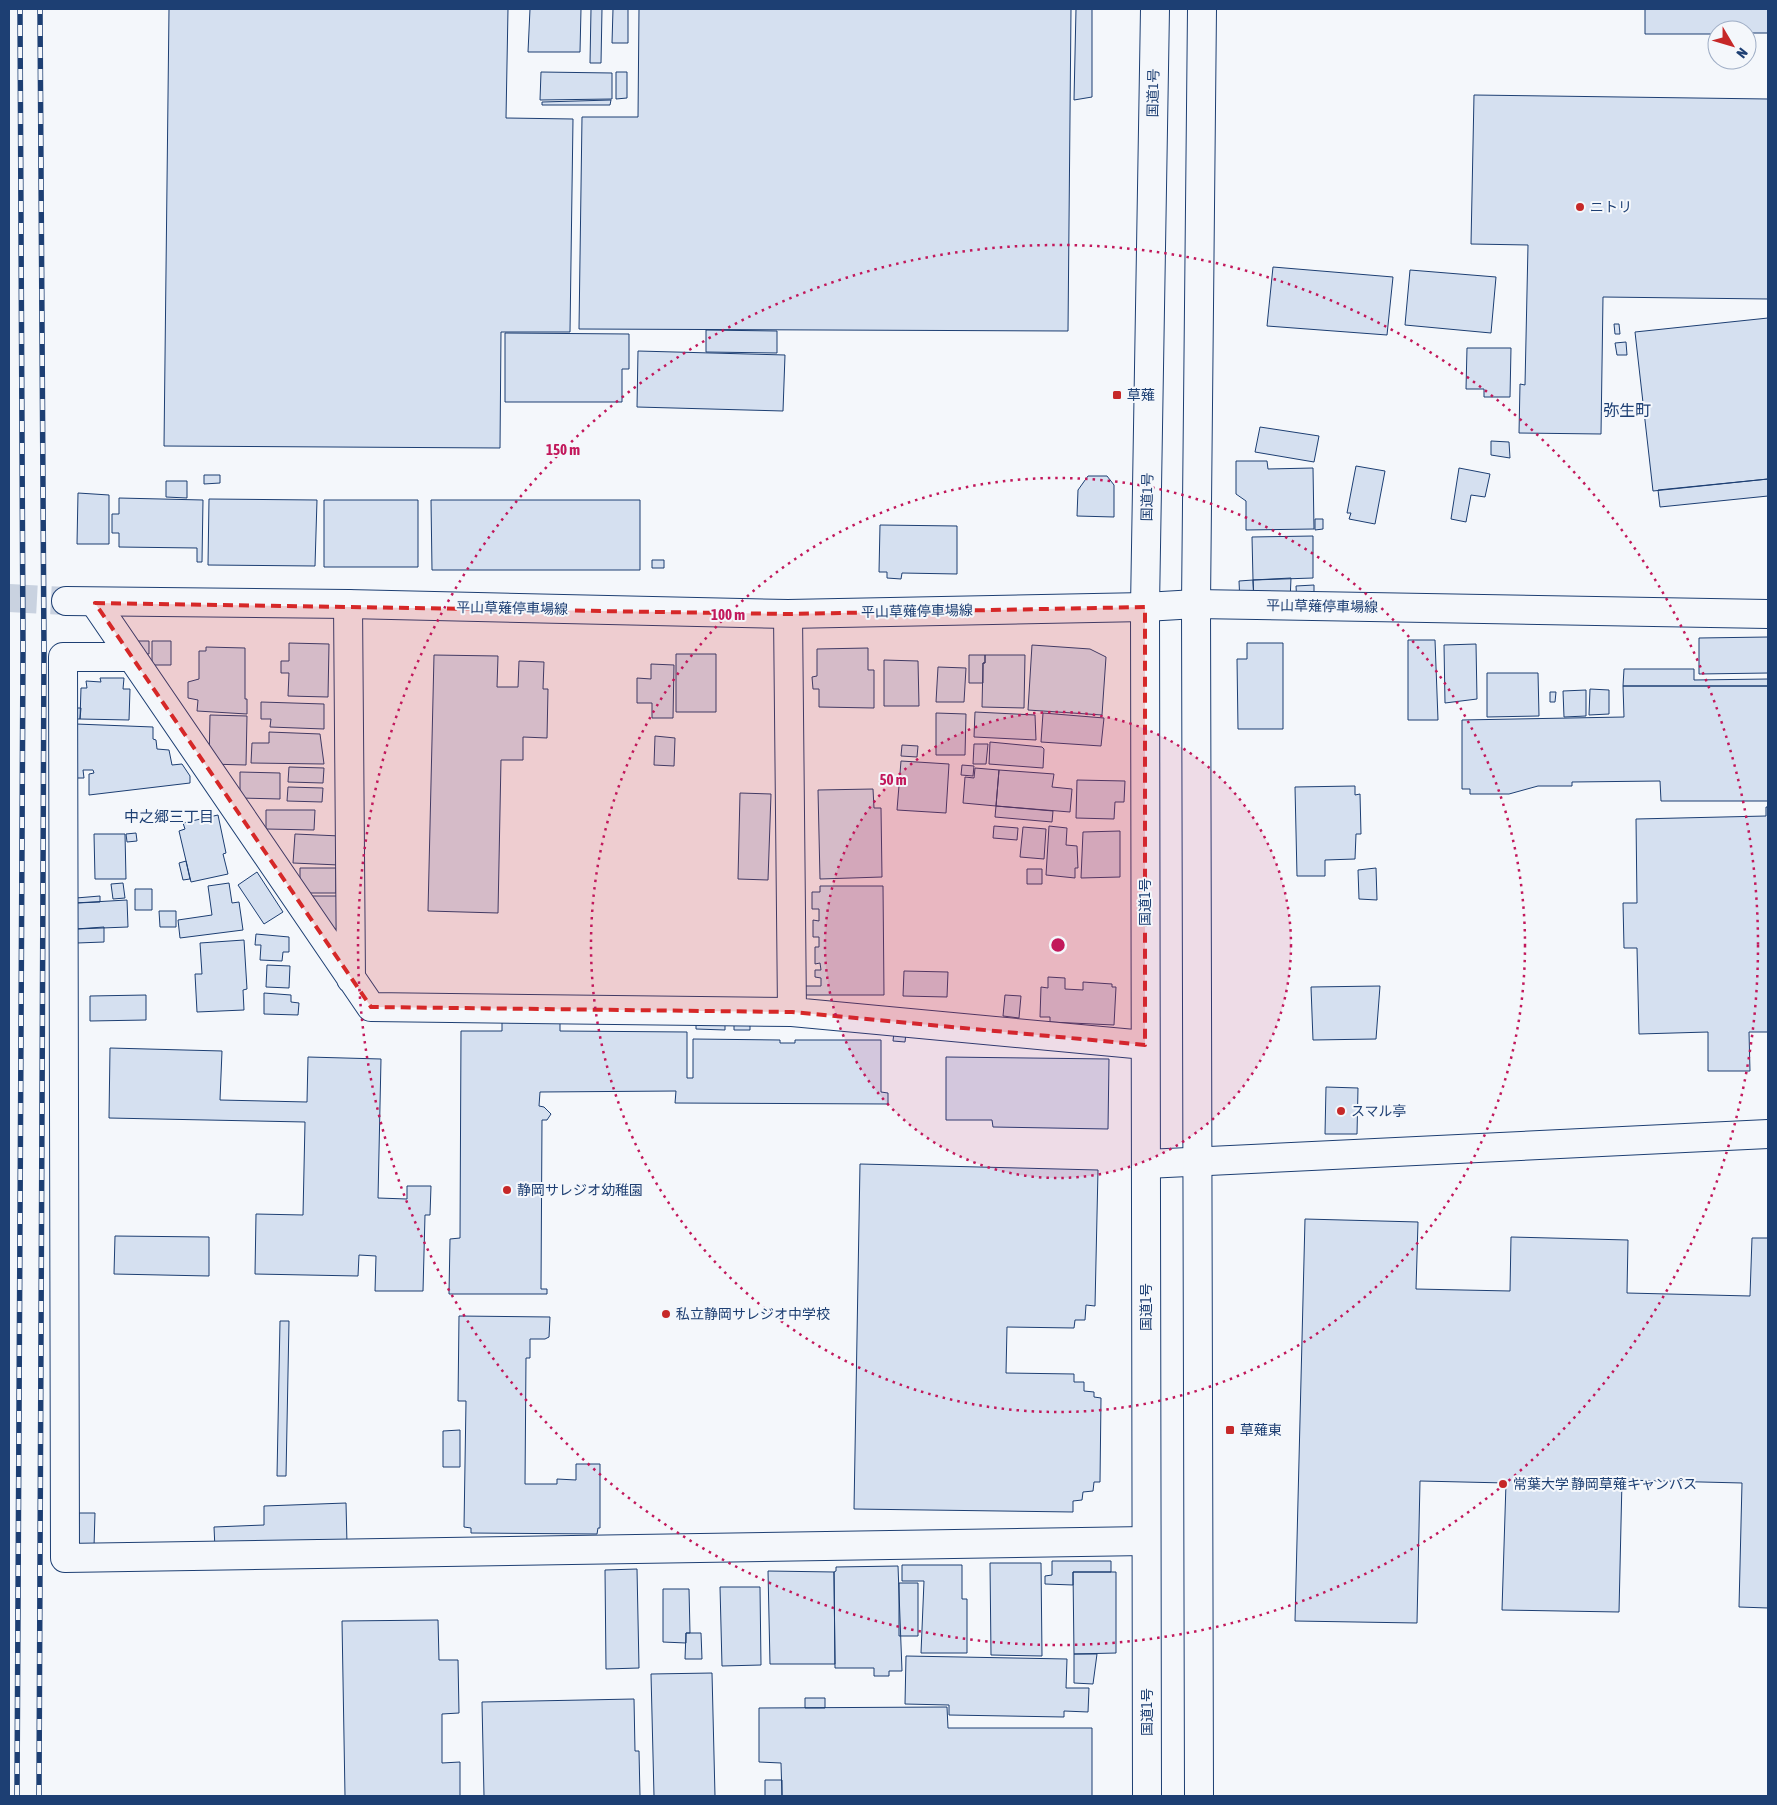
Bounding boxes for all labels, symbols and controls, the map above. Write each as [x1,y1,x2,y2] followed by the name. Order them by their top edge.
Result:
[1707,20,1757,70] north arrow
[1733,45,1751,61] text: N
[1145,69,1161,117] street label: 国道1号
[1590,199,1632,215] place label: ニトリ
[1574,201,1586,213] marker: ニトリ
[1127,387,1155,403] place label: 草薙
[1111,389,1123,401] marker: 草薙
[1603,401,1651,419] district label: 弥生町
[546,441,580,458] text: 150 m
[1139,473,1155,521] street label: 国道1号
[1266,597,1378,615] street label: 平山草薙停車場線
[456,599,568,617] street label: 平山草薙停車場線
[861,602,973,620] street label: 平山草薙停車場線
[711,606,745,623] text: 100 m
[880,771,907,788] text: 50 m
[124,808,214,825] district label: 中之郷三丁目
[1137,878,1153,926] street label: 国道1号
[1049,936,1067,954] centre of rings
[1351,1103,1407,1119] place label: スマル亭
[1335,1105,1347,1117] marker: スマル亭
[517,1182,643,1198] place label: 静岡サレジオ幼稚園
[501,1184,513,1196] marker: 静岡サレジオ幼稚園
[1138,1283,1154,1331] street label: 国道1号
[676,1306,830,1322] place label: 私立静岡サレジオ中学校
[660,1308,672,1320] marker: 私立静岡サレジオ中学校
[1240,1422,1282,1438] place label: 草薙東
[1224,1424,1236,1436] marker: 草薙東
[1513,1476,1697,1492] place label: 常葉大学 静岡草薙キャンパス
[1497,1478,1509,1490] marker: 常葉大学 静岡草薙キャンパス
[1139,1688,1155,1736] street label: 国道1号

